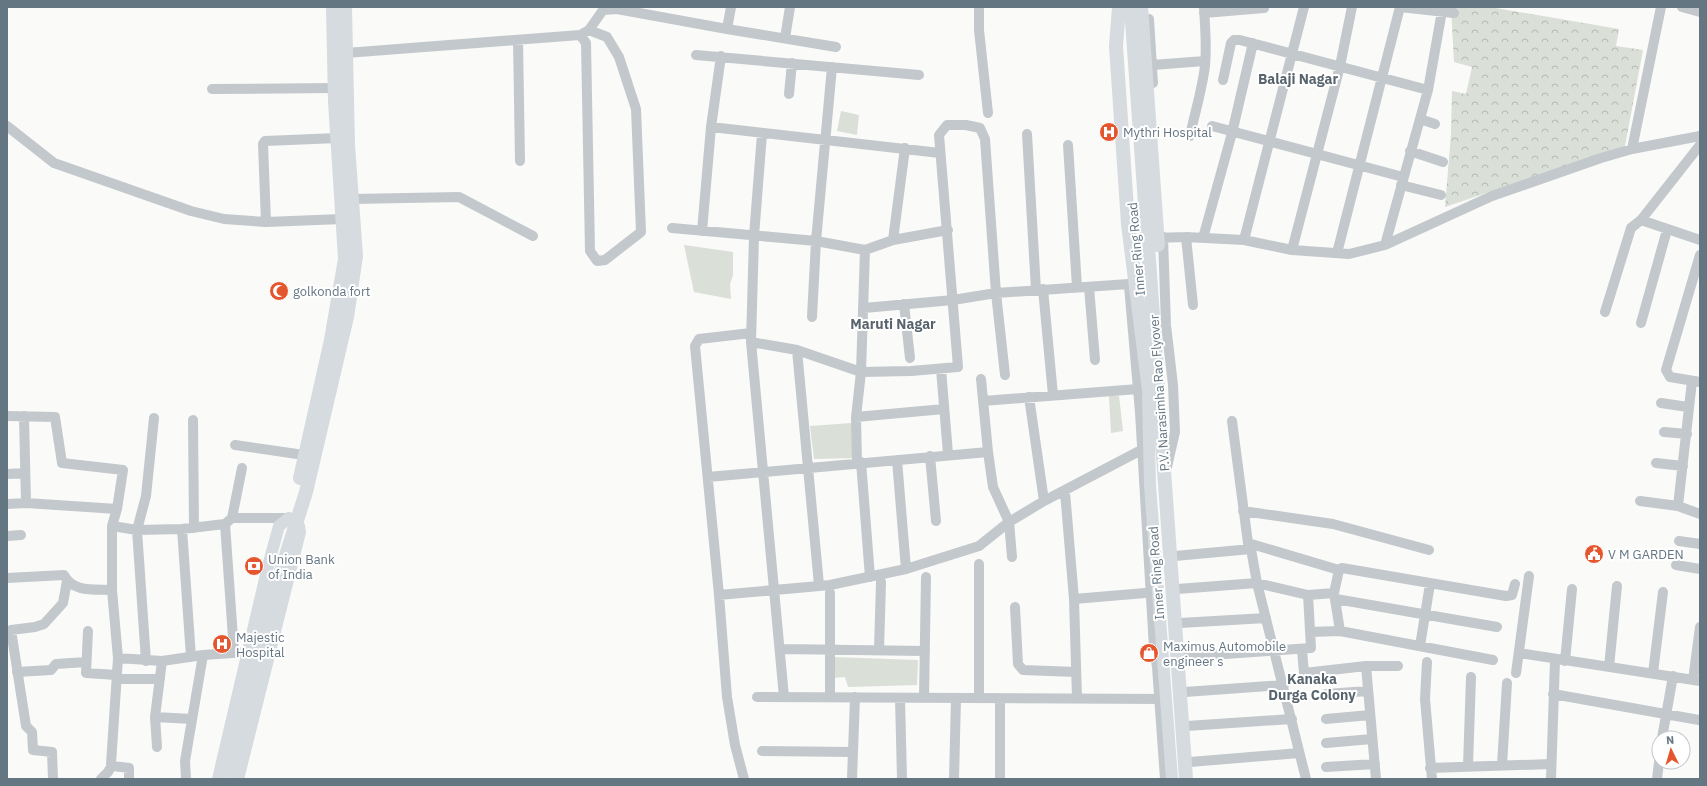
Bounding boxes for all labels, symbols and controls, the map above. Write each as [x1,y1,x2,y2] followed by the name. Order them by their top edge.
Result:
[1258,70,1338,88] district label: Balaji Nagar
[1098,121,1120,143] hospital icon: Mythri Hospital
[1123,124,1212,141] place label: Mythri Hospital
[1124,202,1149,296] street label: Inner Ring Road
[268,280,290,302] mosque icon: golkonda fort
[293,283,370,300] place label: golkonda fort
[1146,314,1173,472] street label: P.V. Narasimha Rao Flyover
[850,315,936,333] district label: Maruti Nagar
[1145,526,1168,620] street label: Inner Ring Road
[1583,543,1605,565] public building icon: V M GARDEN
[1608,546,1684,563] place label: V M GARDEN
[268,551,335,583] place label: Union Bank of India
[243,555,265,577] bank icon: Union Bank of India
[236,629,285,661] place label: Majestic Hospital
[211,633,233,655] hospital icon: Majestic Hospital
[1163,638,1286,670] place label: Maximus Automobile engineer s
[1138,642,1160,664] shop icon: Maximus Automobile engineer s
[1268,670,1356,704] district label: Kanaka Durga Colony
[1651,730,1691,770] north arrow
[1666,733,1675,747] text: N

